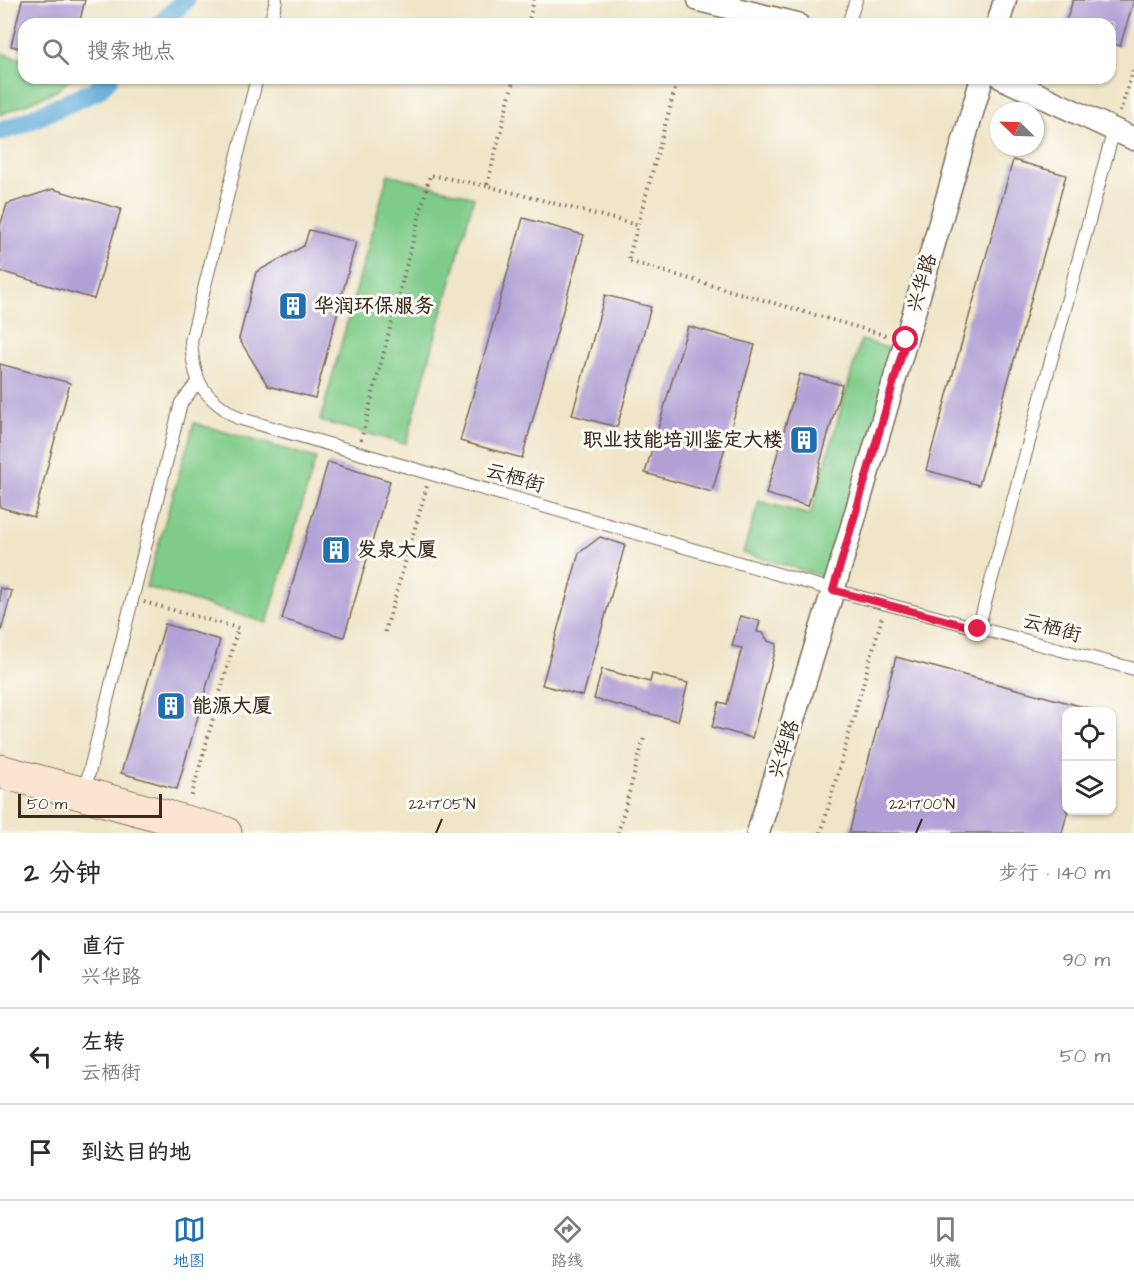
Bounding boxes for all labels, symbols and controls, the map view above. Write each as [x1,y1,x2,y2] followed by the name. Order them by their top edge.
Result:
[18,18,1116,84] search box
[39,35,72,68] icon: search
[87,36,175,67] text: 搜索地点
[990,102,1044,156] north arrow
[900,249,944,316] street label: 兴华路
[277,290,309,322] building icon: 华润环保服务
[314,292,434,320] place label: 华润环保服务
[892,326,918,352] route start
[788,424,820,456] building icon: 职业技能培训鉴定大楼
[583,426,783,454] place label: 职业技能培训鉴定大楼
[482,456,548,500] street label: 云栖街
[320,534,352,566] building icon: 发泉大厦
[357,536,437,564] place label: 发泉大厦
[1019,607,1085,649] street label: 云栖街
[964,615,990,641] route end
[155,690,187,722] building icon: 能源大厦
[192,692,272,720] place label: 能源大厦
[1062,707,1116,815] map controls
[1062,707,1116,761] button: locate
[762,715,806,782] street label: 兴华路
[1062,761,1116,815] button: layers
[18,791,162,818] scale bar
[27,793,67,815] text: 50 m
[408,794,476,815] text: 22°17'05"N
[889,794,955,815] text: 22°17'00"N
[24,855,101,891] text: 2 分钟
[999,859,1110,887] text: 步行 · 140 m
[81,931,125,962] text: 直行
[24,944,57,977] icon: ahead
[1062,946,1110,974] text: 90 m
[81,963,141,991] text: 兴华路
[81,1027,125,1058] text: 左转
[24,1040,57,1073] icon: left
[1060,1042,1110,1070] text: 50 m
[81,1059,141,1087] text: 云栖街
[24,1136,57,1169] icon: arrive
[81,1137,191,1168] text: 到达目的地
[173,1213,206,1272] tab: 地图
[551,1213,584,1272] tab: 路线
[929,1213,962,1272] tab: 收藏

